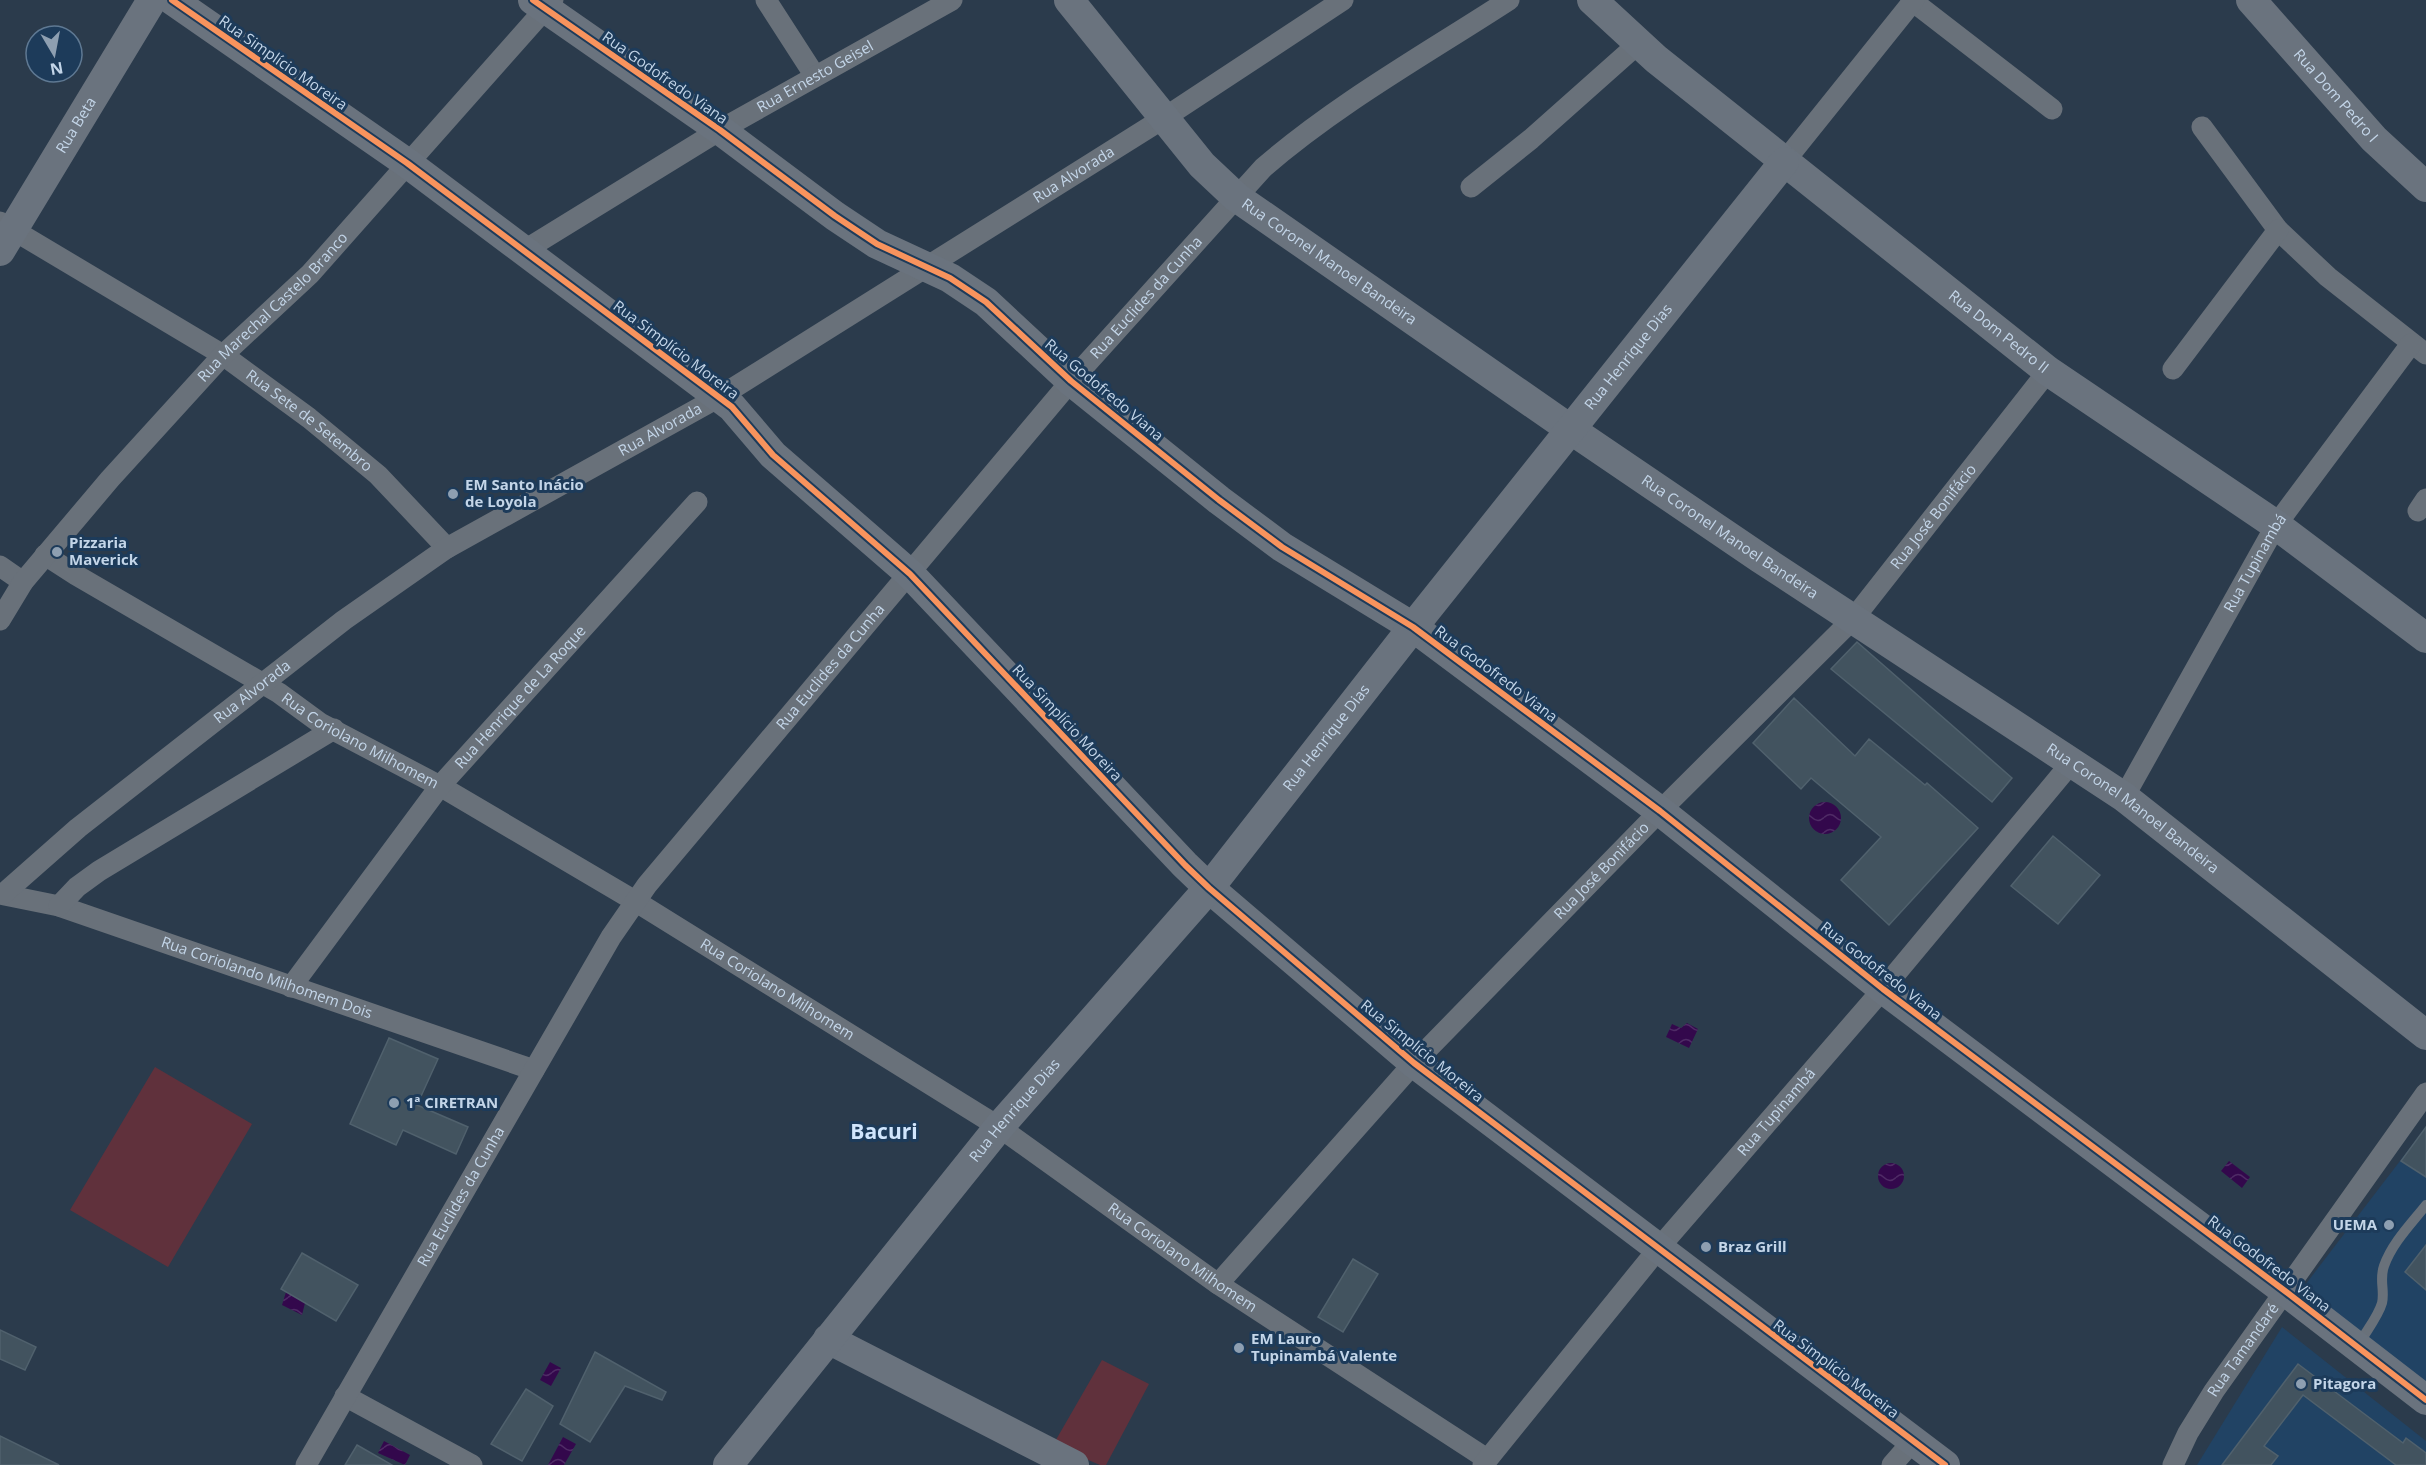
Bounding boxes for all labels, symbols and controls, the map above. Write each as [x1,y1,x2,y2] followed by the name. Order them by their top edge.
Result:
[215,10,352,114] street label: Rua Simplício Moreira
[24,24,84,84] north arrow
[599,26,732,128] street label: Rua Godofredo Viana
[753,35,877,117] street label: Rua Ernesto Geisel
[2290,44,2383,146] street label: Rua Dom Pedro I
[48,57,65,81] text: N
[51,93,100,157] street label: Rua Beta
[1029,141,1118,207] street label: Rua Alvorada
[1238,193,1421,329] street label: Rua Coronel Manoel Bandeira
[192,227,352,386] street label: Rua Marechal Castelo Branco
[1085,231,1206,362] street label: Rua Euclides da Cunha
[1945,285,2053,377] street label: Rua Dom Pedro II
[610,295,744,403] street label: Rua Simplício Moreira
[1579,299,1676,414] street label: Rua Henrique Dias
[1041,334,1168,445] street label: Rua Godofredo Viana
[242,364,377,476] street label: Rua Sete de Setembro
[614,398,705,460] street label: Rua Alvorada
[1885,459,1980,573] street label: Rua José Bonifácio
[1638,469,1823,603] street label: Rua Coronel Manoel Bandeira
[465,474,584,511] place label: EM Santo Inácio de Loyola
[446,487,460,501] marker: EM Santo Inácio de Loyola
[2218,509,2290,616] street label: Rua Tupinambá
[69,532,139,569] place label: Pizzaria Maverick
[50,545,64,559] marker: Pizzaria Maverick
[771,599,888,733] street label: Rua Euclides da Cunha
[1431,620,1562,726] street label: Rua Godofredo Viana
[450,621,590,772] street label: Rua Henrique de La Roque
[209,655,294,727] street label: Rua Alvorada
[1008,660,1127,785] street label: Rua Simplício Moreira
[1278,680,1374,795] street label: Rua Henrique Dias
[278,687,442,793] street label: Rua Coriolano Milhomem
[2043,738,2224,877] street label: Rua Coronel Manoel Bandeira
[1549,817,1653,923] street label: Rua José Bonifácio
[1817,916,1947,1024] street label: Rua Godofredo Viana
[159,931,375,1022] street label: Rua Coriolando Milhomem Dois
[697,933,859,1044] street label: Rua Coriolano Milhomem
[1357,994,1488,1106] street label: Rua Simplício Moreira
[964,1054,1064,1166] street label: Rua Henrique Dias
[1732,1063,1819,1160] street label: Rua Tupinambá
[406,1092,498,1112] place label: 1ª CIRETRAN
[387,1096,401,1110] marker: 1ª CIRETRAN
[850,1117,918,1145] district label: Bacuri
[412,1122,509,1270] street label: Rua Euclides da Cunha
[1104,1197,1261,1316] street label: Rua Coriolano Milhomem
[2204,1210,2335,1316] street label: Rua Godofredo Viana
[2333,1214,2378,1234] place label: UEMA
[2382,1218,2396,1232] marker: UEMA
[1718,1236,1787,1256] place label: Braz Grill
[1699,1240,1713,1254] marker: Braz Grill
[2202,1298,2283,1400] street label: Rua Tamandaré
[1770,1314,1904,1422] street label: Rua Simplício Moreira
[1251,1328,1397,1365] place label: EM Lauro Tupinambá Valente
[1232,1341,1246,1355] marker: EM Lauro Tupinambá Valente
[2313,1373,2376,1393] place label: Pitagora
[2294,1377,2308,1391] marker: Pitagora

